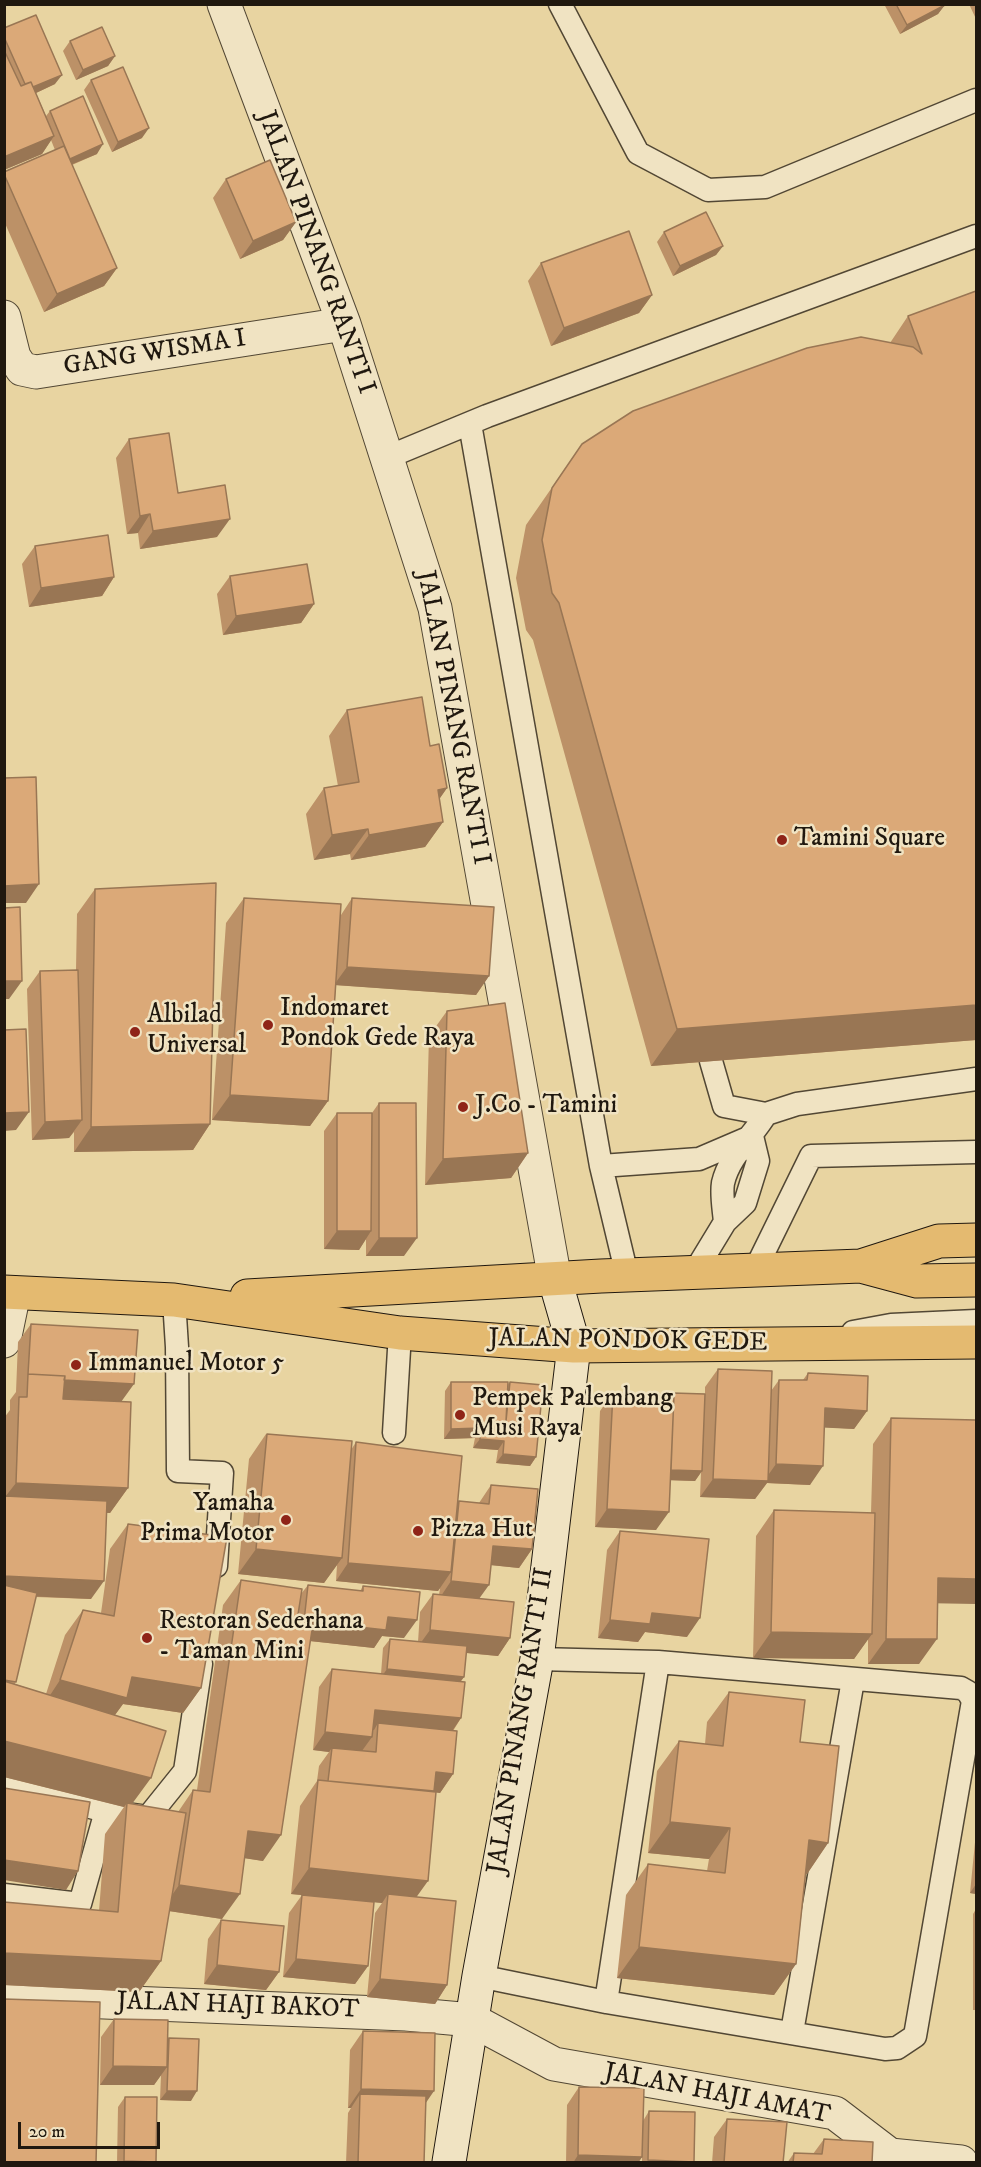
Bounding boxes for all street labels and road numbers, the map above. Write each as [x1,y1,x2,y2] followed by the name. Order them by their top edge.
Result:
[249,107,381,399] street label: JALAN PINANG RANTI I
[62,324,248,384] street label: GANG WISMA I
[408,568,496,868] street label: JALAN PINANG RANTI I
[488,1324,768,1360] street label: JALAN PONDOK GEDE
[482,1566,562,1876] street label: JALAN PINANG RANTI II
[116,1987,360,2027] street label: JALAN HAJI BAKOT
[601,2058,833,2132] street label: JALAN HAJI AMAT

